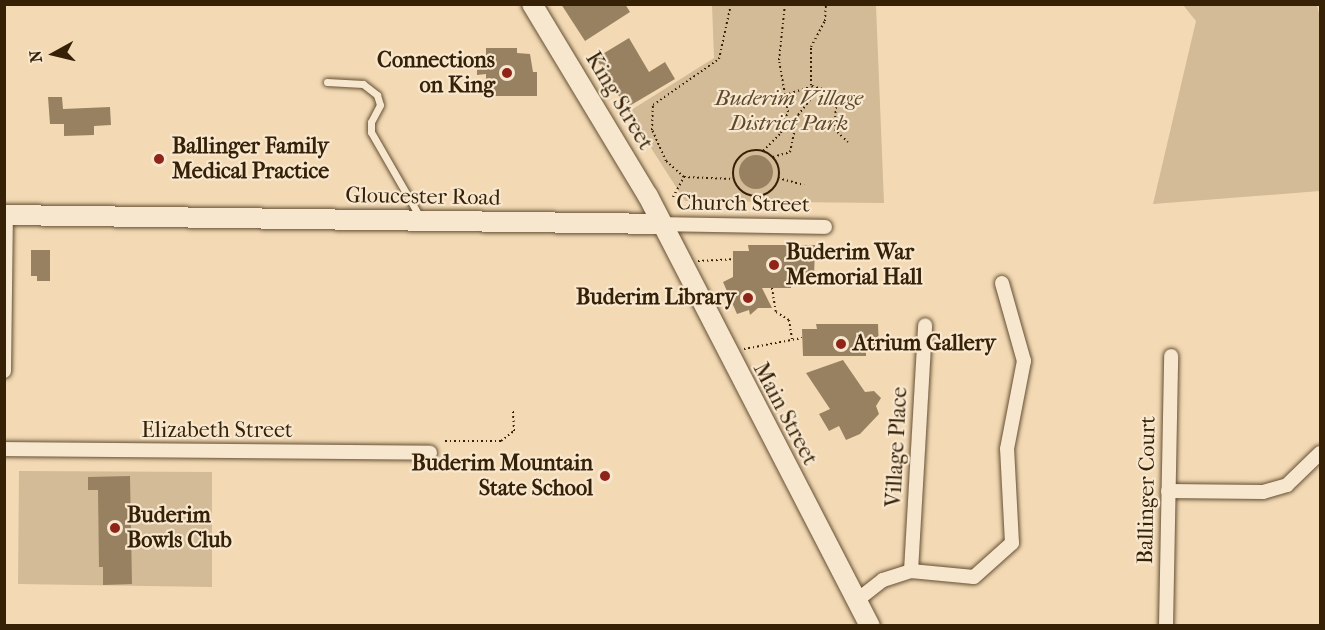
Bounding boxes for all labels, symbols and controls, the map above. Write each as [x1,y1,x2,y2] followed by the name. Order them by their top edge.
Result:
[24,24,84,84] north arrow
[377,47,495,98] place label: Connections on King
[579,47,659,155] street label: King Street
[25,49,46,64] text: N
[500,66,514,80] marker: Connections on King
[715,85,863,136] park label: Buderim Village District Park
[172,133,329,184] place label: Ballinger Family Medical Practice
[150,150,168,168] marker: Ballinger Family Medical Practice
[345,182,501,212] street label: Gloucester Road
[676,190,810,218] street label: Church Street
[786,239,923,290] place label: Buderim War Memorial Hall
[767,258,781,272] marker: Buderim War Memorial Hall
[576,285,736,311] place label: Buderim Library
[741,291,755,305] marker: Buderim Library
[853,331,996,357] place label: Atrium Gallery
[834,337,848,351] marker: Atrium Gallery
[747,358,823,470] street label: Main Street
[881,386,913,508] street label: Village Place
[1133,416,1161,564] street label: Ballinger Court
[141,418,293,444] street label: Elizabeth Street
[411,450,593,502] place label: Buderim Mountain State School
[598,469,612,483] marker: Buderim Mountain State School
[127,502,232,554] place label: Buderim Bowls Club
[108,521,122,535] marker: Buderim Bowls Club

